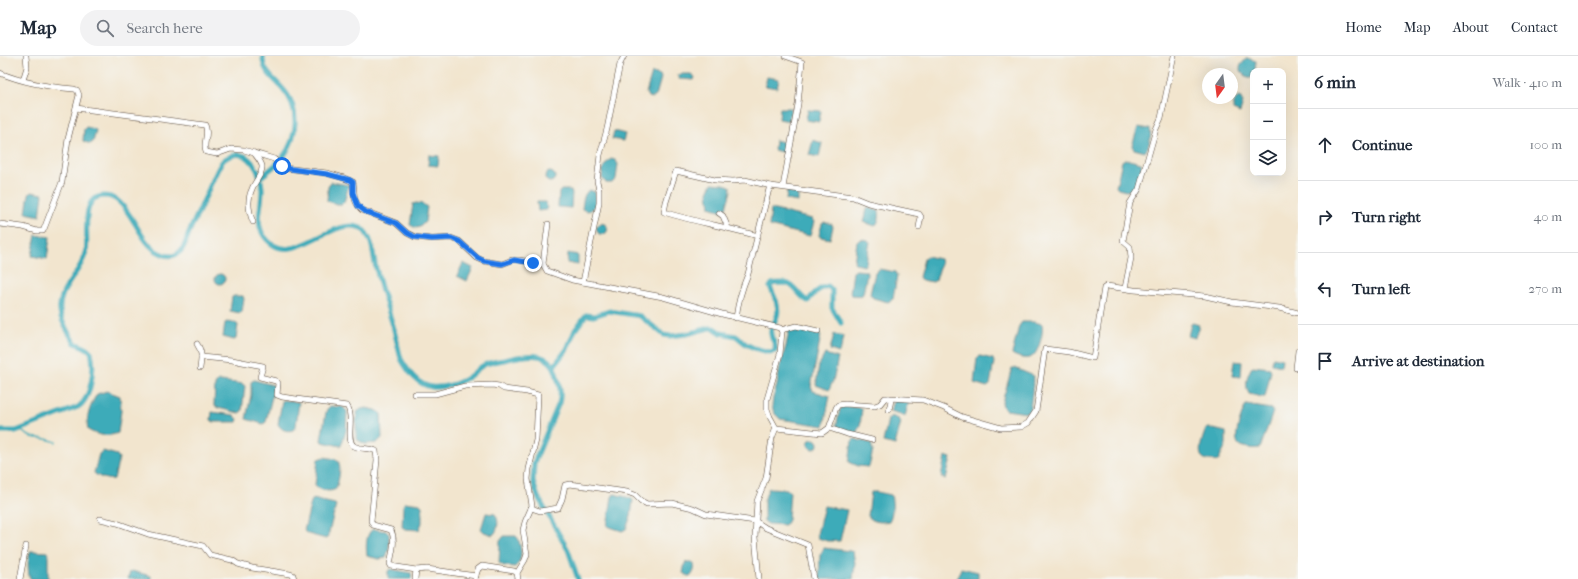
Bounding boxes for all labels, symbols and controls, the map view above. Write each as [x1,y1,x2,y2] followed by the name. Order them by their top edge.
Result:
[80,10,360,46] search box
[20,17,56,39] text: Map
[94,17,116,39] icon: search
[126,19,203,37] text: Search here
[1345,19,1382,36] text: Home
[1404,19,1431,36] text: Map
[1453,19,1489,36] text: About
[1511,19,1558,36] text: Contact
[1202,68,1238,104] north arrow
[1250,68,1286,176] map controls
[1250,68,1286,104] button: +
[1314,72,1356,92] text: 6 min
[1493,75,1562,90] text: Walk · 410 m
[1250,104,1286,140] button: −
[1314,134,1336,156] icon: ahead
[1352,136,1412,154] text: Continue
[1529,137,1562,152] text: 100 m
[1250,140,1286,176] button: layers
[273,157,291,175] route start
[1314,206,1336,228] icon: right
[1352,208,1421,226] text: Turn right
[1534,209,1562,224] text: 40 m
[524,254,542,272] route end
[1314,278,1336,300] icon: left
[1352,280,1410,298] text: Turn left
[1528,281,1562,296] text: 270 m
[1314,350,1336,372] icon: arrive
[1352,352,1484,370] text: Arrive at destination

